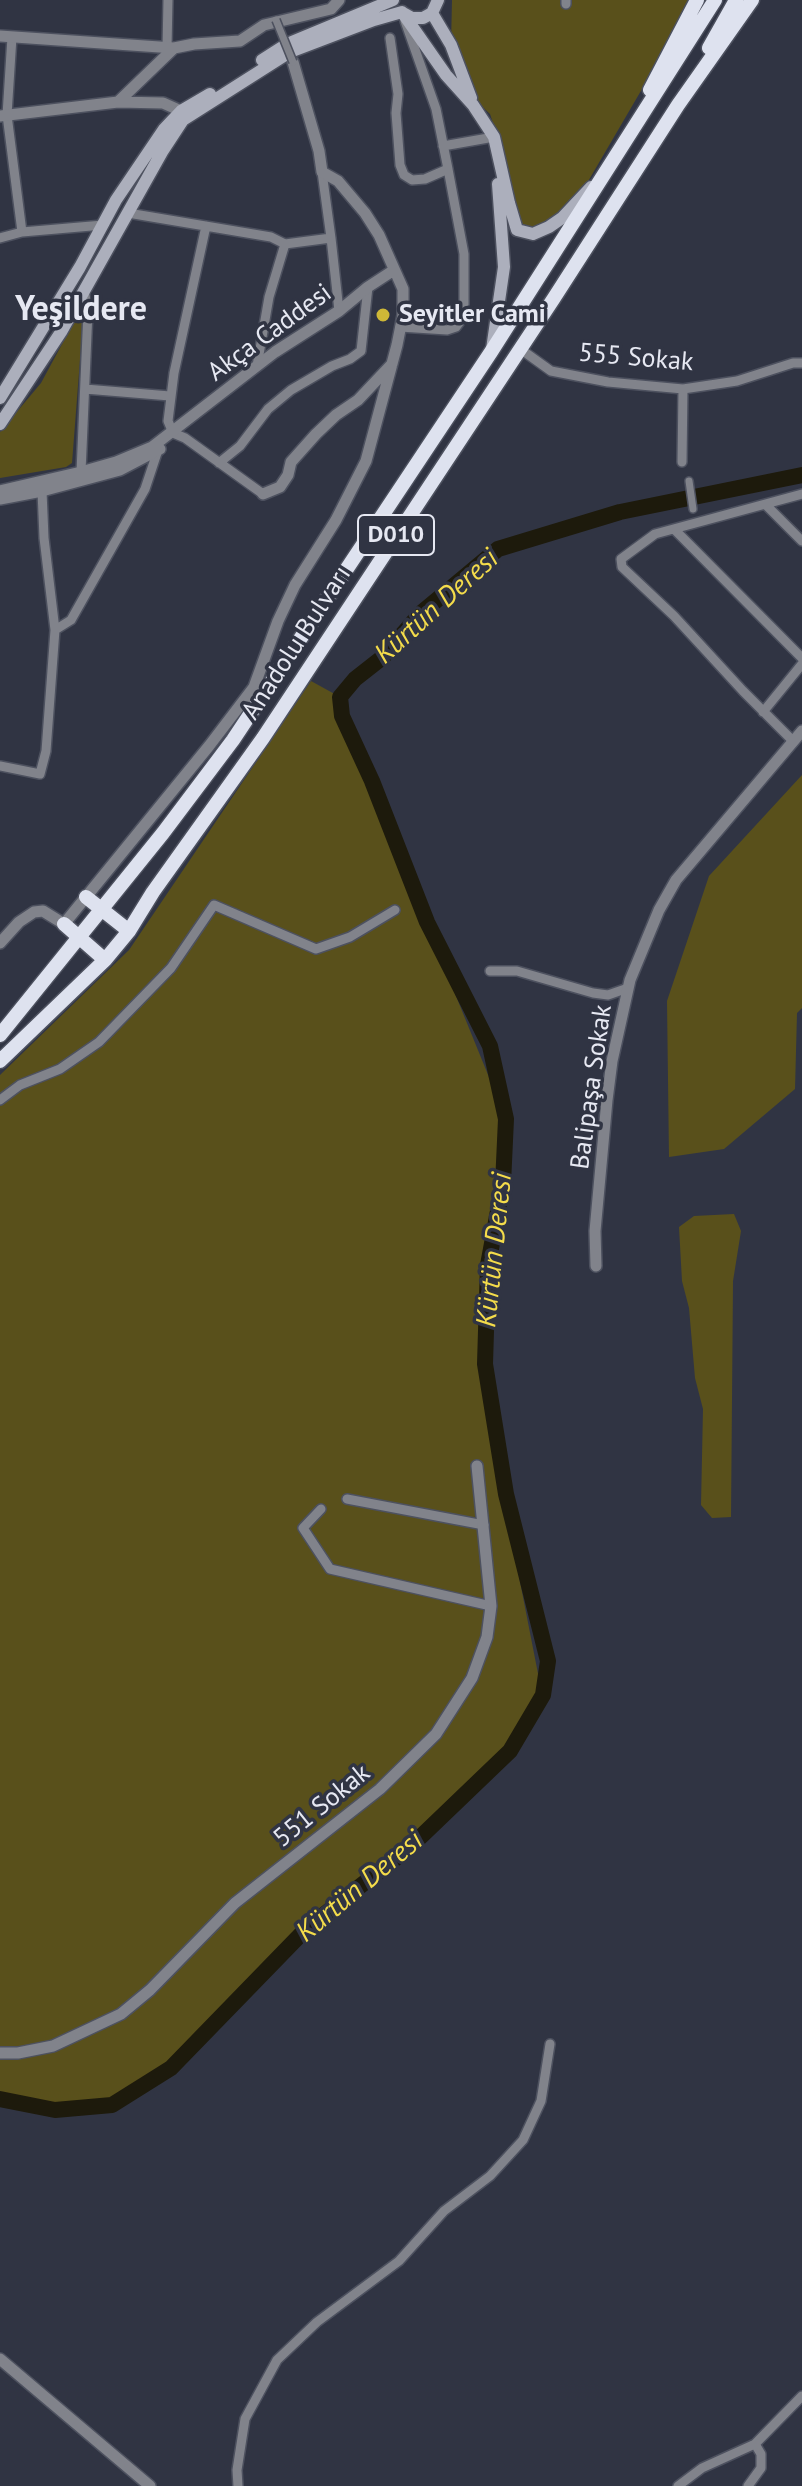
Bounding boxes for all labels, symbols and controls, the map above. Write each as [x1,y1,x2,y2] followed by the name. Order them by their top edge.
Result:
[202,278,338,388] street label: Akça Caddesi
[15,290,147,330] district label: Yeşildere
[399,299,546,331] place label: Seyitler Cami
[374,306,392,324] marker: Seyitler Cami
[577,337,695,379] street label: 555 Sokak
[358,515,434,555] road number: D010
[368,543,506,671] water label: Kürtün Deresi
[236,560,358,726] street label: Anadolu Bulvarı
[565,1003,619,1171] street label: Balipaşa Sokak
[470,1171,520,1329] water label: Kürtün Deresi
[267,1758,377,1854] street label: 551 Sokak
[290,1824,430,1950] water label: Kürtün Deresi

